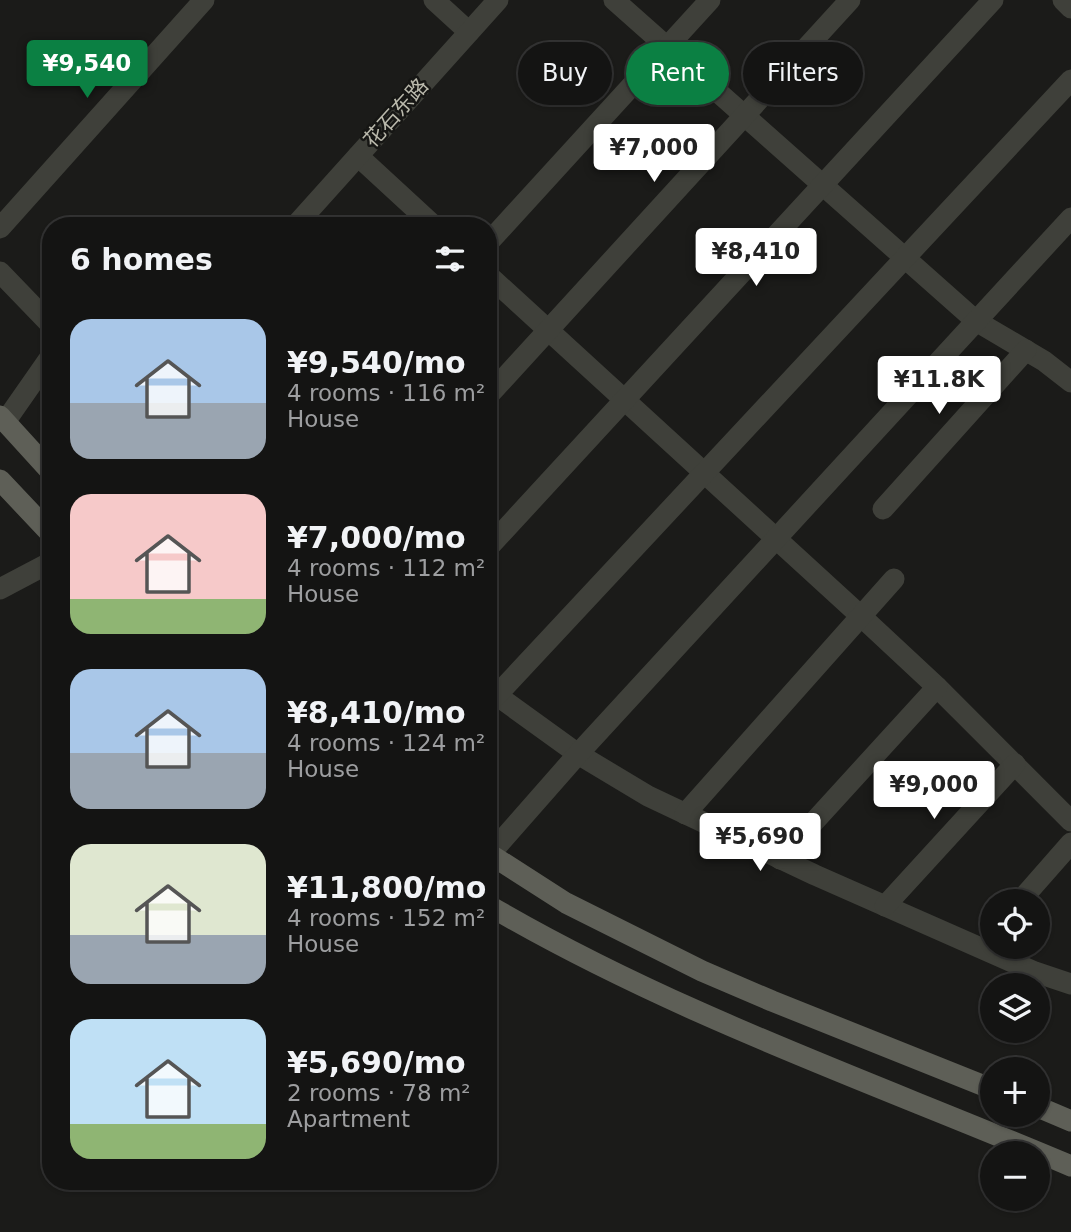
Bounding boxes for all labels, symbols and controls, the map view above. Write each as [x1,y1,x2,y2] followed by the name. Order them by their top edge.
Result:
[30,41,144,100] pin: ¥9,540
[518,42,612,105] chip: Buy
[626,42,729,105] chip: Rent
[743,42,863,105] chip: Filters
[43,50,131,76] text: ¥9,540
[359,74,433,152] street label: 花石东路
[597,124,711,184] pin: ¥7,000
[610,134,698,160] text: ¥7,000
[699,229,813,288] pin: ¥8,410
[712,238,800,264] text: ¥8,410
[431,240,469,278] icon: filters
[70,242,213,277] text: 6 homes
[287,345,466,380] text: ¥9,540/mo
[126,347,210,431] icon: home
[882,356,996,416] pin: ¥11.8K
[894,366,984,392] text: ¥11.8K
[287,380,485,406] text: 4 rooms · 116 m²
[287,406,359,432] text: House
[287,520,466,555] text: ¥7,000/mo
[126,522,210,606] icon: home
[287,555,485,581] text: 4 rooms · 112 m²
[287,581,359,607] text: House
[287,695,466,730] text: ¥8,410/mo
[126,697,210,781] icon: home
[287,730,485,756] text: 4 rooms · 124 m²
[287,756,359,782] text: House
[877,762,991,821] pin: ¥9,000
[890,771,978,797] text: ¥9,000
[703,814,817,873] pin: ¥5,690
[716,823,804,849] text: ¥5,690
[287,870,486,905] text: ¥11,800/mo
[126,872,210,956] icon: home
[980,889,1050,1211] map controls
[980,889,1050,959] button: locate
[287,905,485,931] text: 4 rooms · 152 m²
[287,931,359,957] text: House
[980,973,1050,1043] button: layers
[287,1045,466,1080] text: ¥5,690/mo
[126,1047,210,1131] icon: home
[980,1057,1050,1127] button: +
[287,1080,471,1106] text: 2 rooms · 78 m²
[287,1106,410,1132] text: Apartment
[980,1141,1050,1211] button: −

